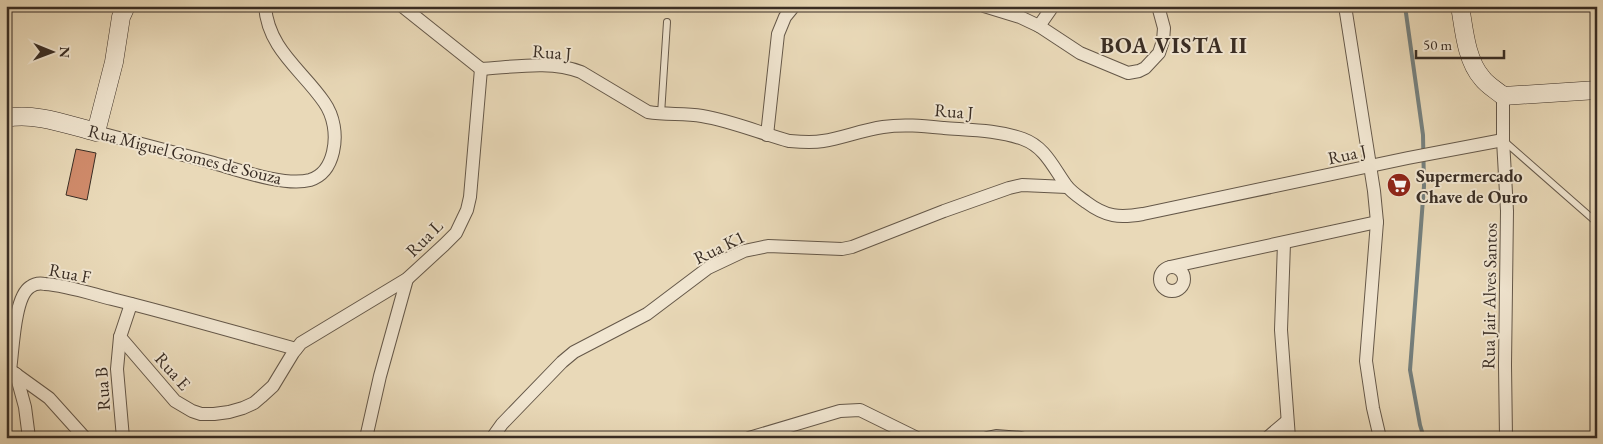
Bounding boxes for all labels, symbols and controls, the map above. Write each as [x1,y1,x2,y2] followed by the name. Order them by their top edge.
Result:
[28,28,78,78] north arrow
[1416,28,1503,60] scale bar
[1100,31,1248,60] district label: BOA VISTA II
[1423,35,1452,54] text: 50 m
[532,39,572,65] street label: Rua J
[56,46,74,59] text: N
[934,98,974,124] street label: Rua J
[86,119,285,189] street label: Rua Miguel Gomes de Souza
[1325,139,1369,169] street label: Rua J
[1416,164,1528,208] place label: Supermercado Chave de Ouro
[1386,172,1412,198] supermarket icon: Supermercado Chave de Ouro
[400,214,448,262] street label: Rua L
[1476,222,1502,369] street label: Rua Jair Alves Santos
[690,225,748,269] street label: Rua K1
[47,258,93,288] street label: Rua F
[150,347,196,395] street label: Rua E
[89,366,115,412] street label: Rua B

